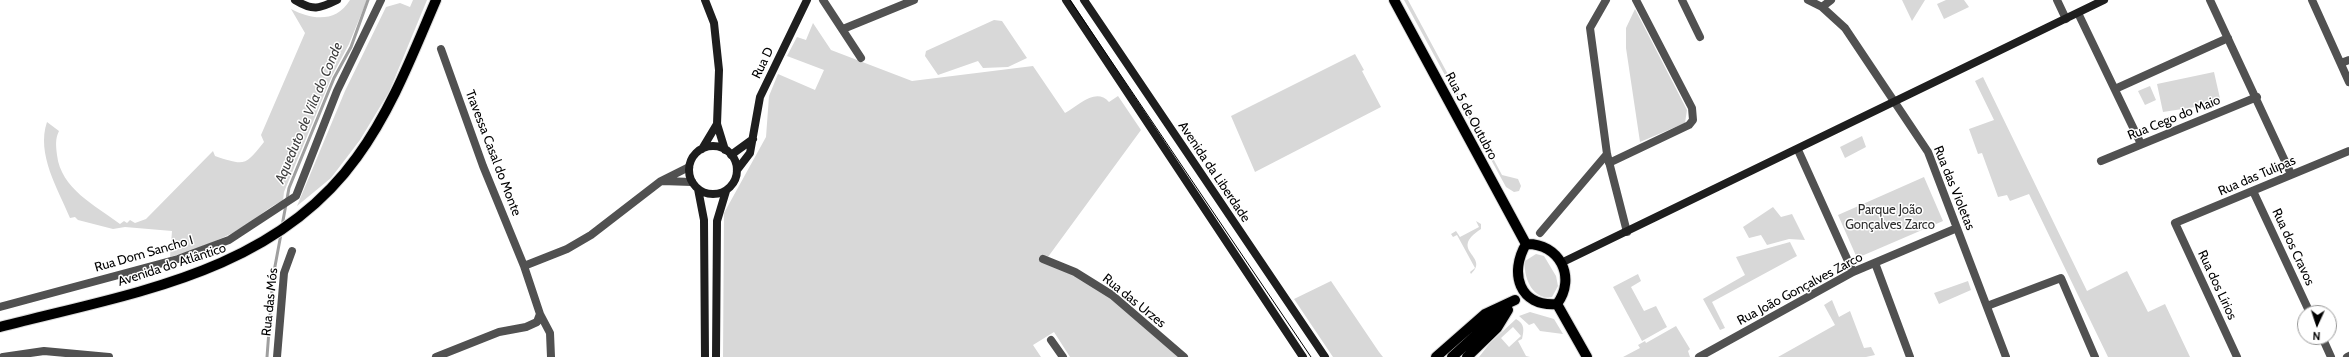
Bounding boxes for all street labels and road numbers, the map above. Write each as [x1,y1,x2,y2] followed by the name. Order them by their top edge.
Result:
[749,45,777,81] street label: Rua D
[1441,70,1501,162] street label: Rua 5 de Outubro
[462,88,524,218] street label: Travessa Casal do Monte
[2125,92,2223,144] street label: Rua Cego do Maio
[1175,119,1253,225] street label: Avenida da Liberdade
[1930,144,1978,232] street label: Rua das Violetas
[2216,153,2298,199] street label: Rua das Tulipas
[2268,206,2318,288] street label: Rua dos Cravos
[93,232,195,276] street label: Rua Dom Sancho I
[116,240,228,290] street label: Avenida do Atlântico
[2194,248,2240,322] street label: Rua dos Lírios
[1735,249,1865,329] street label: Rua João Gonçalves Zarco
[259,267,281,337] street label: Rua das Mós
[1099,271,1169,331] street label: Rua das Urzes

